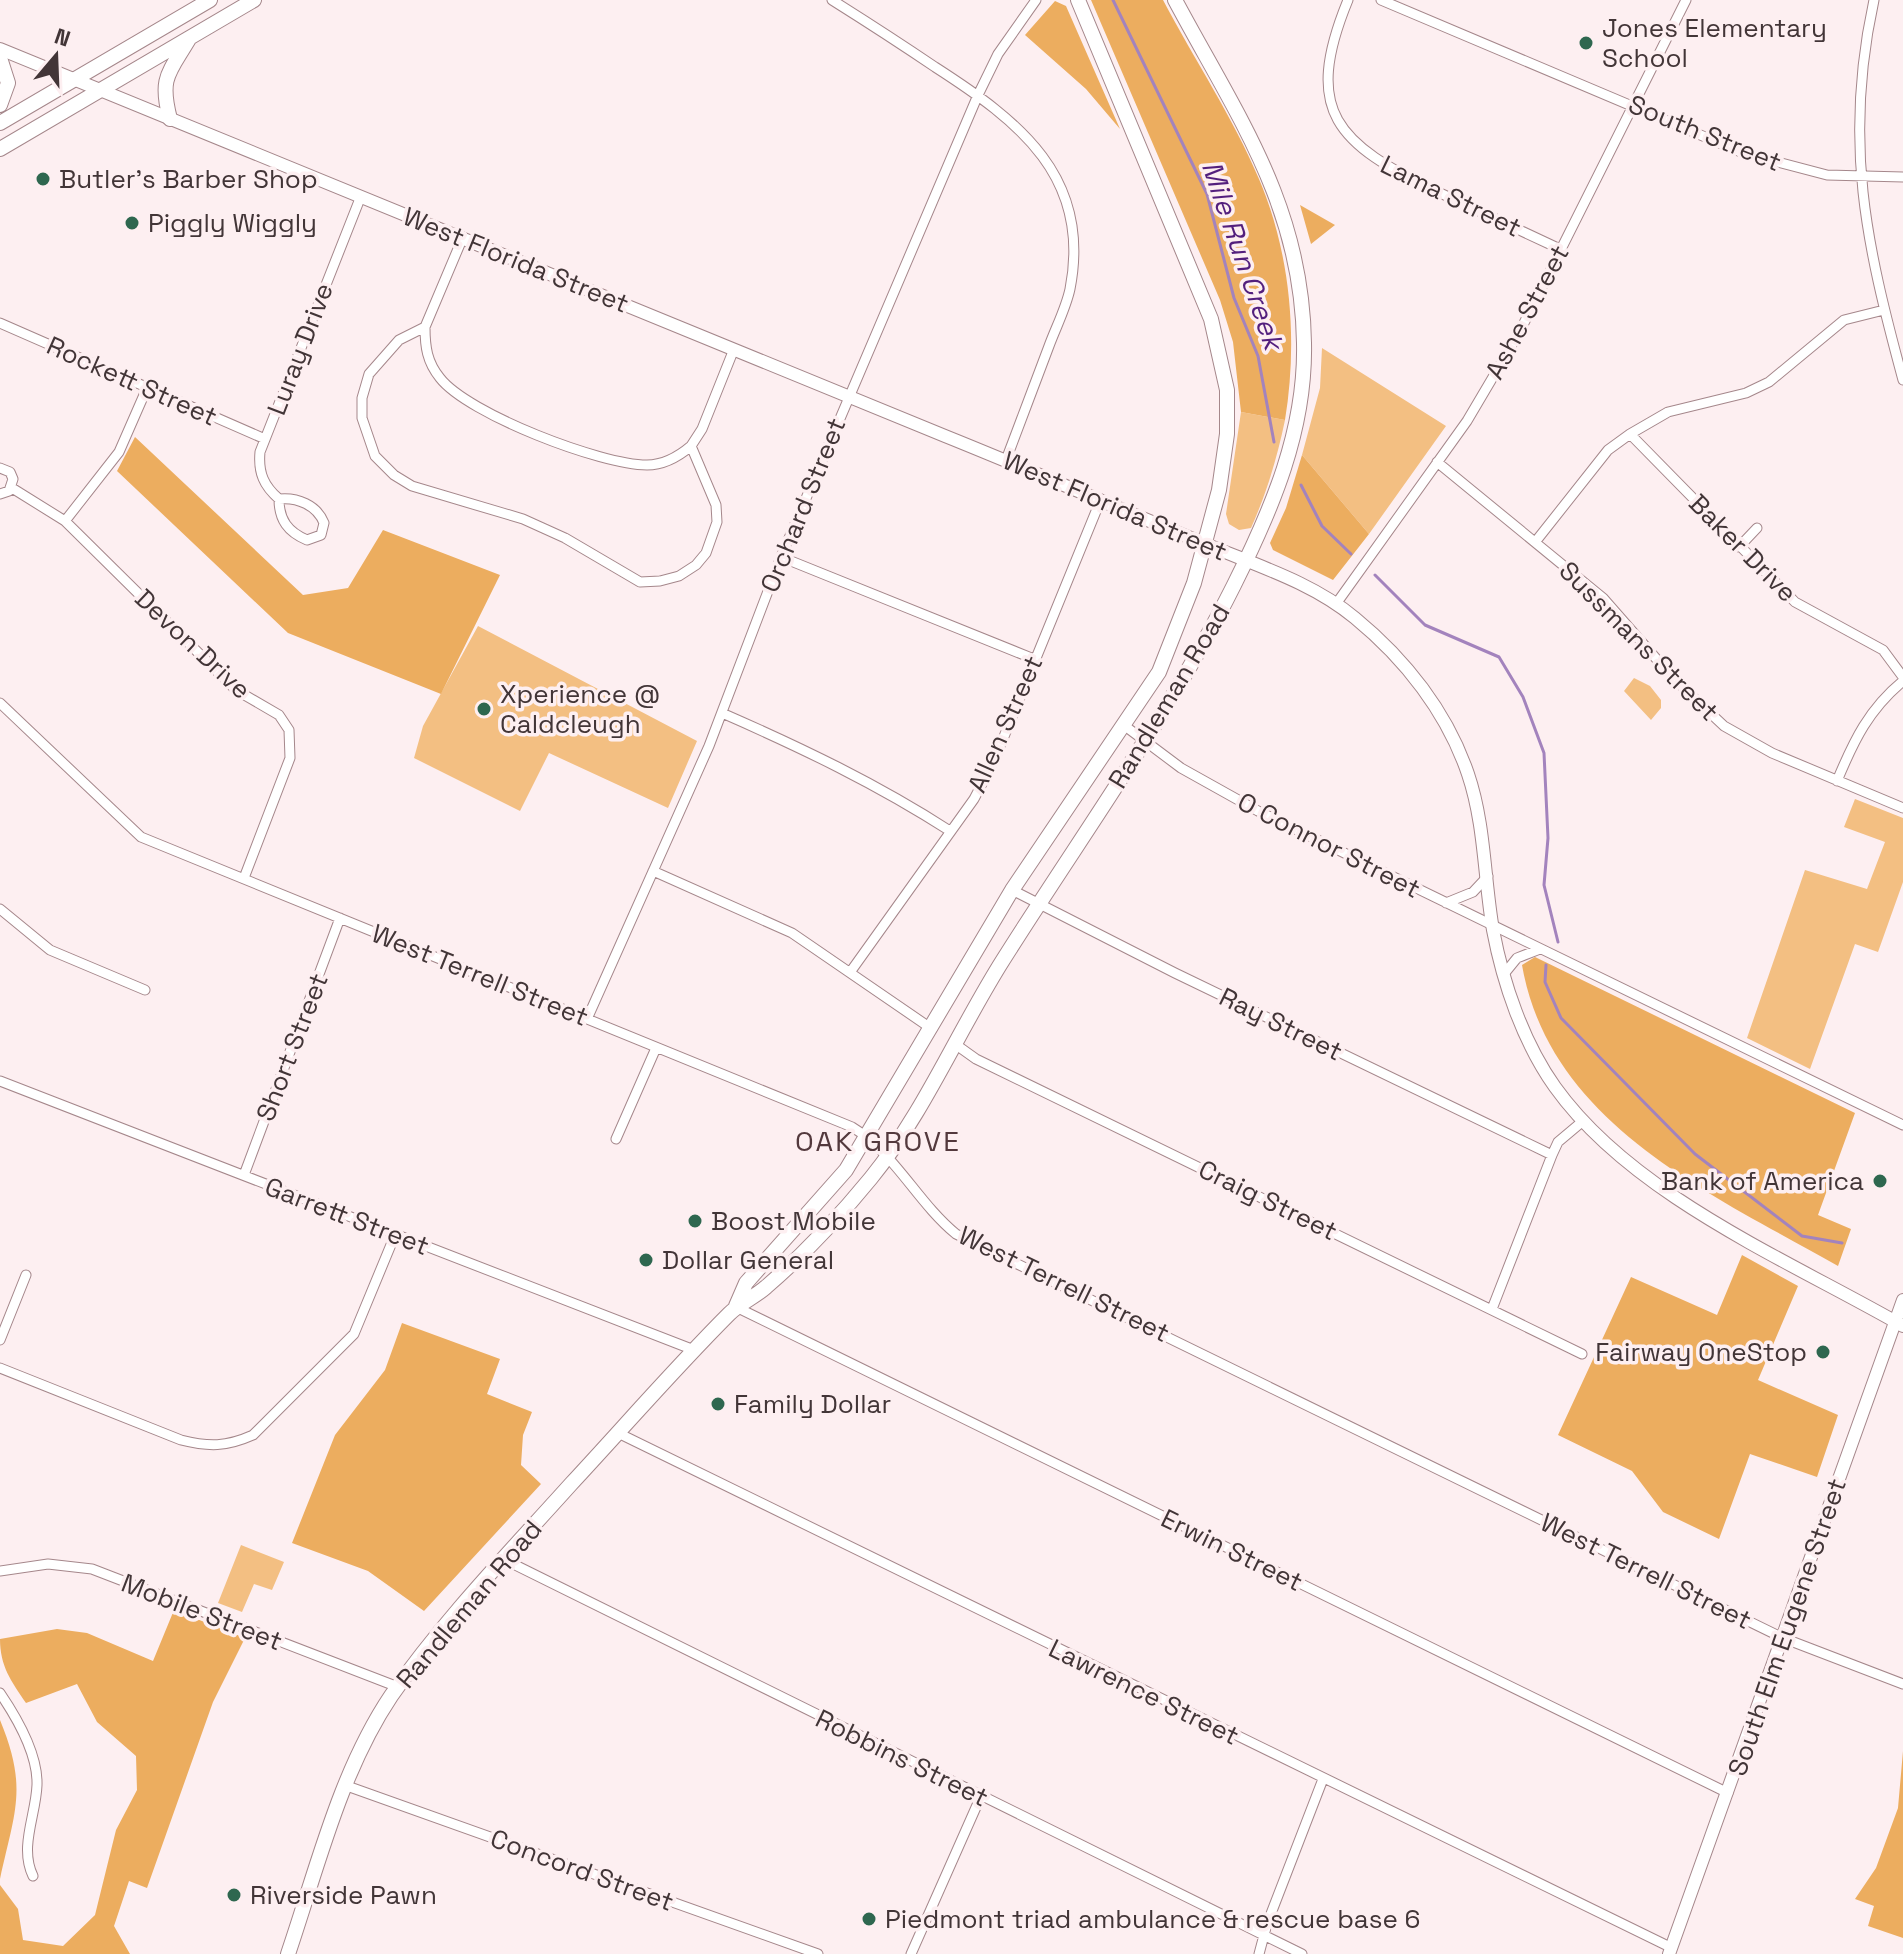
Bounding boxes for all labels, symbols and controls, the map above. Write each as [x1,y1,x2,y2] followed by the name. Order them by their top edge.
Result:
[1602,11,1827,75] place label: Jones Elementary School
[16,16,96,96] north arrow
[51,21,74,53] text: N
[1577,34,1595,52] marker: Jones Elementary School
[1624,87,1786,179] street label: South Street
[1375,147,1527,245] street label: Lama Street
[1194,156,1293,357] water label: Mile Run Creek
[59,162,318,196] place label: Butler's Barber Shop
[34,170,52,188] marker: Butler's Barber Shop
[398,199,634,321] street label: West Florida Street
[148,206,317,240] place label: Piggly Wiggly
[123,214,141,232] marker: Piggly Wiggly
[1477,239,1577,385] street label: Ashe Street
[259,278,341,420] street label: Luray Drive
[41,328,223,434] street label: Rockett Street
[753,413,853,597] street label: Orchard Street
[998,443,1232,569] street label: West Florida Street
[1682,487,1804,609] street label: Baker Drive
[1552,554,1726,728] street label: Sussmans Street
[128,582,258,706] street label: Devon Drive
[1100,597,1238,795] street label: Randleman Road
[960,650,1050,798] street label: Allen Street
[500,677,661,741] place label: Xperience @ Caldcleugh
[475,700,493,718] marker: Xperience @ Caldcleugh
[1232,784,1426,906] street label: O Connor Street
[367,916,593,1034] street label: West Terrell Street
[248,968,336,1126] street label: Short Street
[1214,980,1348,1068] street label: Ray Street
[795,1123,961,1159] district label: OAK GROVE
[1193,1152,1343,1248] street label: Craig Street
[1661,1164,1864,1198] place label: Bank of America
[260,1169,434,1263] street label: Garrett Street
[1871,1172,1889,1190] marker: Bank of America
[711,1204,876,1238] place label: Boost Mobile
[686,1212,704,1230] marker: Boost Mobile
[953,1218,1175,1350] street label: West Terrell Street
[662,1243,834,1277] place label: Dollar General
[637,1251,655,1269] marker: Dollar General
[1595,1335,1807,1369] place label: Fairway OneStop
[1814,1343,1832,1361] marker: Fairway OneStop
[734,1387,891,1421] place label: Family Dollar
[709,1395,727,1413] marker: Family Dollar
[1720,1474,1854,1780] street label: South Elm Eugene Street
[1155,1501,1309,1599] street label: Erwin Street
[1535,1505,1757,1637] street label: West Terrell Street
[389,1513,549,1695] street label: Randleman Road
[117,1566,287,1658] street label: Mobile Street
[1043,1631,1245,1753] street label: Lawrence Street
[810,1701,994,1815] street label: Robbins Street
[486,1821,678,1919] street label: Concord Street
[250,1878,437,1912] place label: Riverside Pawn
[225,1886,243,1904] marker: Riverside Pawn
[885,1902,1420,1936] place label: Piedmont triad ambulance & rescue base 6
[860,1910,878,1928] marker: Piedmont triad ambulance & rescue base 6

